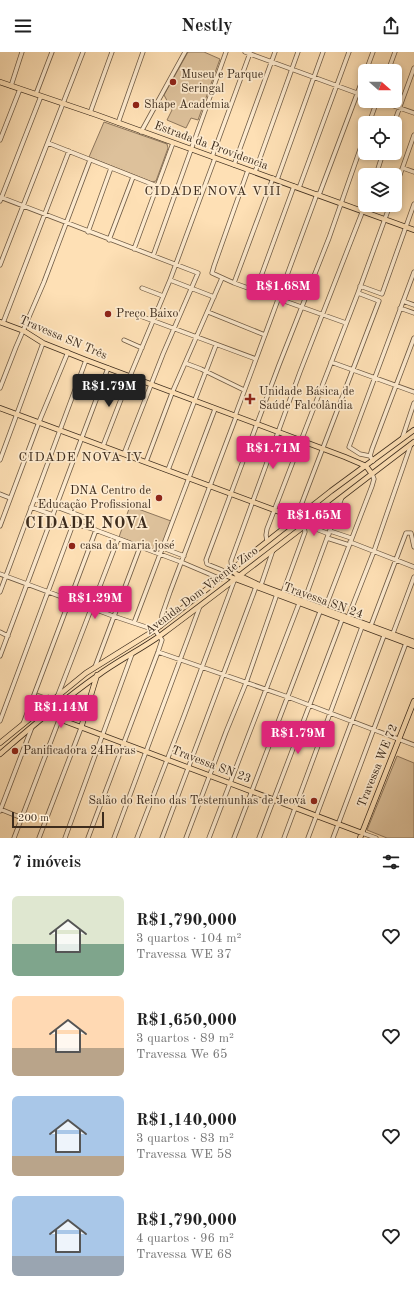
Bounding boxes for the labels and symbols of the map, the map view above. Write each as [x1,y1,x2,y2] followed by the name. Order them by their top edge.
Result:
[358,64,402,108] north arrow
[181,69,264,95] place label: Museu e Parque Seringal
[168,77,178,87] marker: Museu e Parque Seringal
[144,99,230,111] place label: Shape Academia
[131,100,141,110] marker: Shape Academia
[152,120,270,172] street label: Estrada da Providencia
[144,185,282,198] district label: CIDADE NOVA VIII
[246,274,320,308] pin: R$1.68M
[116,308,179,320] place label: Preço Baixo
[103,309,113,319] marker: Preço Baixo
[17,314,109,362] street label: Travessa SN Três
[72,374,146,408] pin: R$1.79M
[259,386,355,412] place label: Unidade Básica de Saúde Falcolândia
[244,393,256,405] marker: Unidade Básica de Saúde Falcolândia
[236,436,310,470] pin: R$1.71M
[19,451,143,464] district label: CIDADE NOVA IV
[38,485,151,511] place label: DNA Centro de Educação Profissional
[154,493,164,503] marker: DNA Centro de Educação Profissional
[277,503,351,537] pin: R$1.65M
[25,516,149,532] district label: CIDADE NOVA
[80,540,175,552] place label: casa da maria josé
[67,541,77,551] marker: casa da maria josé
[143,545,261,637] street label: Avenida Dom Vicente Zico
[281,581,365,621] street label: Travessa SN 24
[58,586,132,620] pin: R$1.29M
[24,695,98,729] pin: R$1.14M
[261,721,335,755] pin: R$1.79M
[356,723,400,809] street label: Travessa WE 72
[170,744,252,786] street label: Travessa SN 23
[23,745,136,757] place label: Panificadora 24Horas
[10,746,20,756] marker: Panificadora 24Horas
[89,795,306,807] place label: Salão do Reino das Testemunhas de Jeová
[309,796,319,806] marker: Salão do Reino das Testemunhas de Jeová
[12,810,104,829] scale bar

